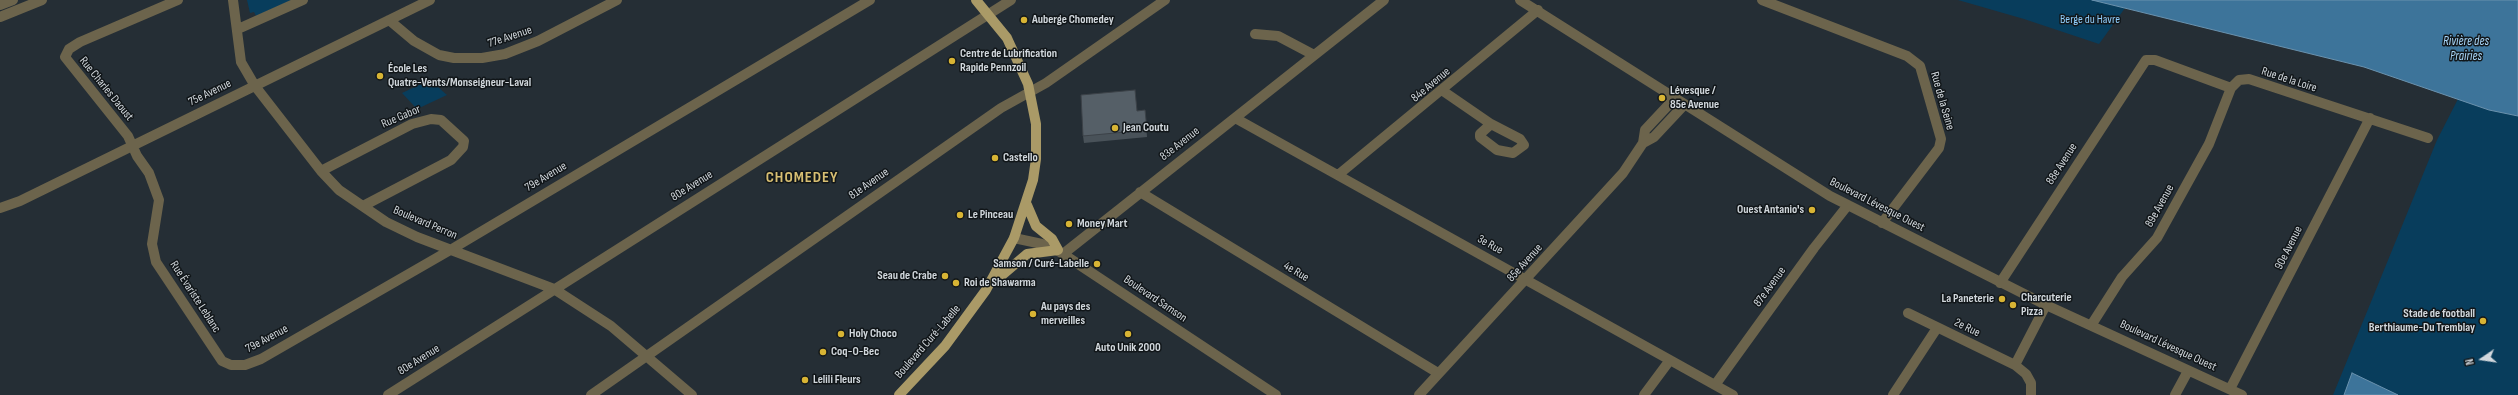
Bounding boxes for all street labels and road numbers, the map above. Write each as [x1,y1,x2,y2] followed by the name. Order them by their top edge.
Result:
[486,23,534,51] street label: 77e Avenue
[76,54,136,124] street label: Rue Charles Daoust
[2259,64,2319,96] street label: Rue de la Loire
[1409,65,1453,105] street label: 84e Avenue
[1927,70,1957,132] street label: Rue de la Seine
[186,77,234,109] street label: 75e Avenue
[379,102,423,132] street label: Rue Gabor
[1157,124,1203,164] street label: 83e Avenue
[2043,141,2081,187] street label: 88e Avenue
[522,159,570,195] street label: 79e Avenue
[846,165,892,203] street label: 81e Avenue
[668,168,716,204] street label: 80e Avenue
[1827,175,1927,235] street label: Boulevard Lévesque Ouest
[2142,182,2178,230] street label: 89e Avenue
[391,203,459,243] street label: Boulevard Perron
[2272,224,2306,272] street label: 90e Avenue
[1475,232,1505,258] street label: 3e Rue
[1504,241,1546,285] street label: 85e Avenue
[166,258,224,336] street label: Rue Évariste Leblanc
[1281,259,1311,285] street label: 4e Rue
[1751,264,1789,310] street label: 87e Avenue
[1121,272,1189,326] street label: Boulevard Samson
[892,302,964,382] street label: Boulevard Curé-Labelle
[1952,316,1982,340] street label: 2e Rue
[2117,317,2219,375] street label: Boulevard Lévesque Ouest
[243,322,291,356] street label: 79e Avenue
[395,342,443,378] street label: 80e Avenue

